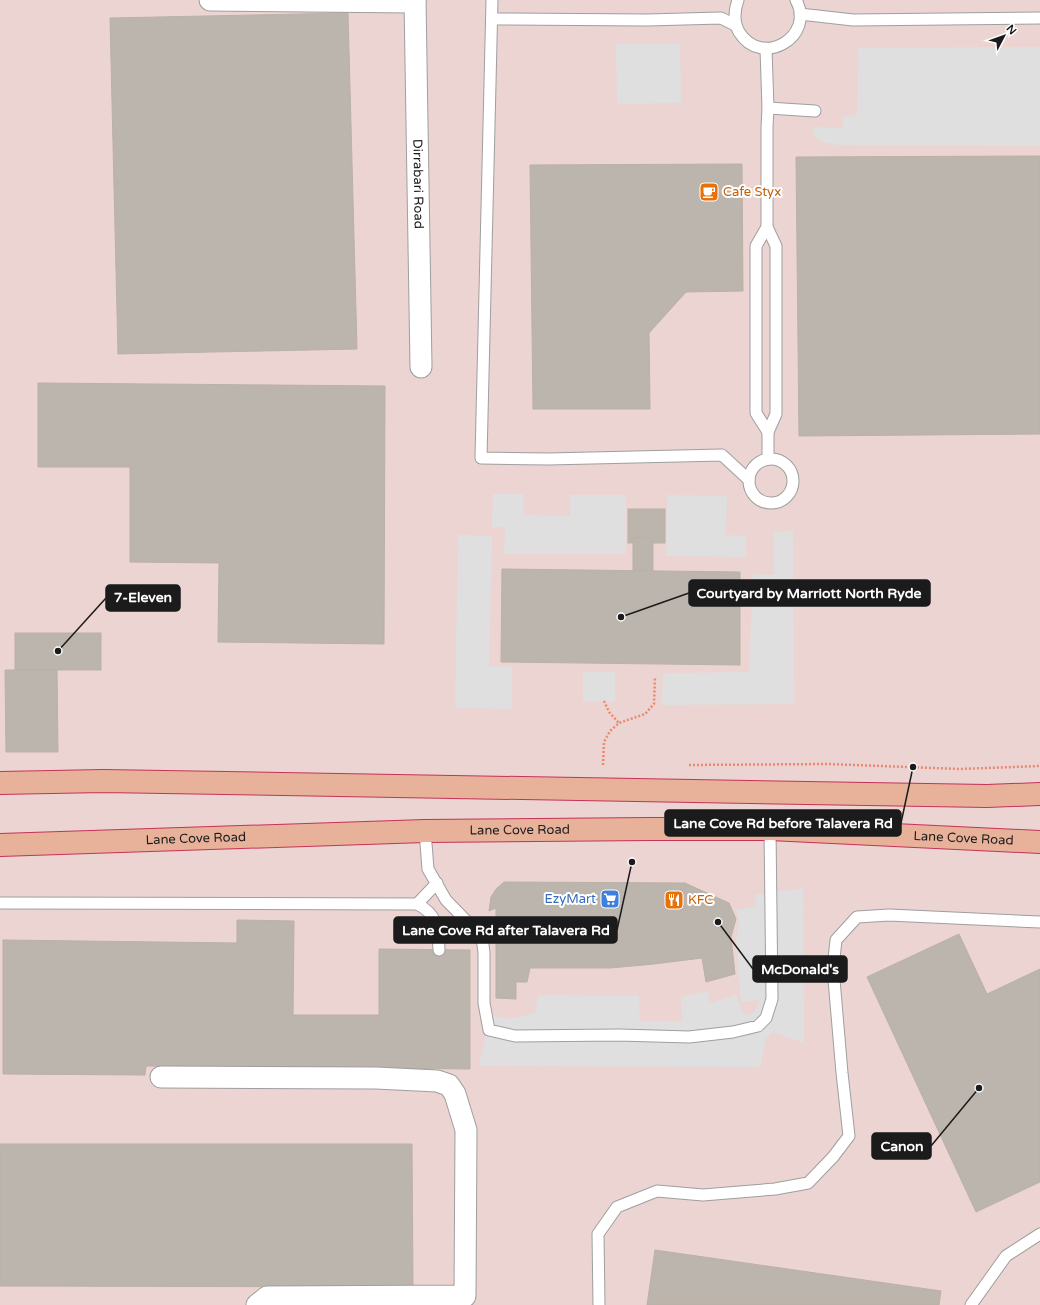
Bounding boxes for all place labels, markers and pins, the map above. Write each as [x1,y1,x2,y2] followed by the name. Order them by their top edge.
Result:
[698,181,720,203] cafe icon: Cafe Styx
[723,184,781,200] place label: Cafe Styx
[689,580,930,606] callout: Courtyard by Marriott North Ryde
[106,585,180,611] callout: 7-Eleven
[665,810,901,836] callout: Lane Cove Rd before Talavera Rd
[599,888,621,910] supermarket icon: EzyMart
[663,889,685,911] restaurant icon: KFC
[545,891,596,907] place label: EzyMart
[688,892,713,908] place label: KFC
[394,917,617,943] callout: Lane Cove Rd after Talavera Rd
[753,956,847,982] callout: McDonald's
[872,1133,931,1159] callout: Canon

